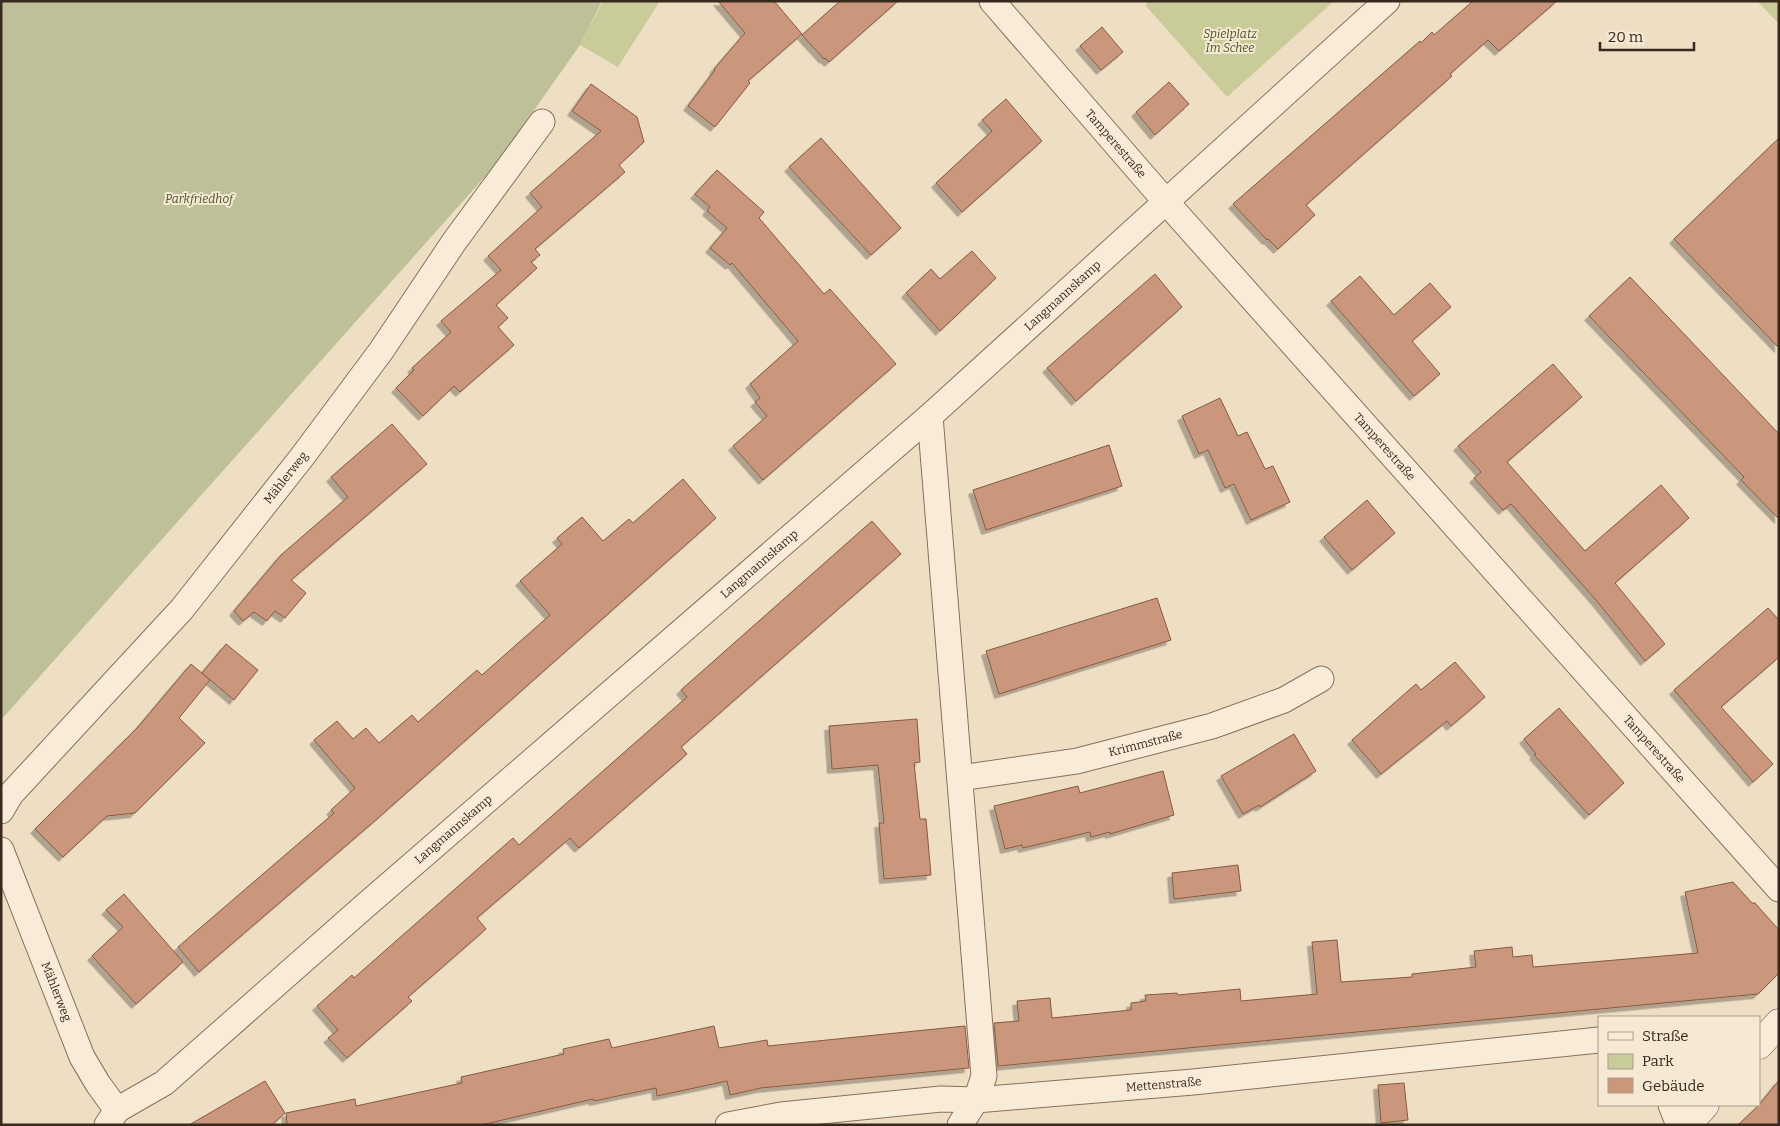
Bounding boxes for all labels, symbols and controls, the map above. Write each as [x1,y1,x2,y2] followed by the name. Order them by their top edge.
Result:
[1600,20,1694,52] scale bar
[1203,27,1257,55] park label: Spielplatz Im Schee
[1608,28,1644,46] text: 20 m
[1082,107,1149,181] street label: Tamperestraße
[165,192,235,206] park label: Parkfriedhof
[1022,258,1104,334] street label: Langmannskamp
[1351,410,1418,483] street label: Tamperestraße
[261,449,311,507] street label: Mählerweg
[718,527,801,601] street label: Langmannskamp
[1620,712,1688,786] street label: Tamperestraße
[1107,727,1184,760] street label: Krimmstraße
[412,792,495,867] street label: Langmannskamp
[38,960,74,1024] street label: Mählerweg
[1598,1016,1760,1106] legend
[1642,1027,1688,1045] text: Straße
[1642,1052,1674,1070] text: Park
[1125,1074,1202,1095] street label: Mettenstraße
[1642,1077,1705,1095] text: Gebäude

